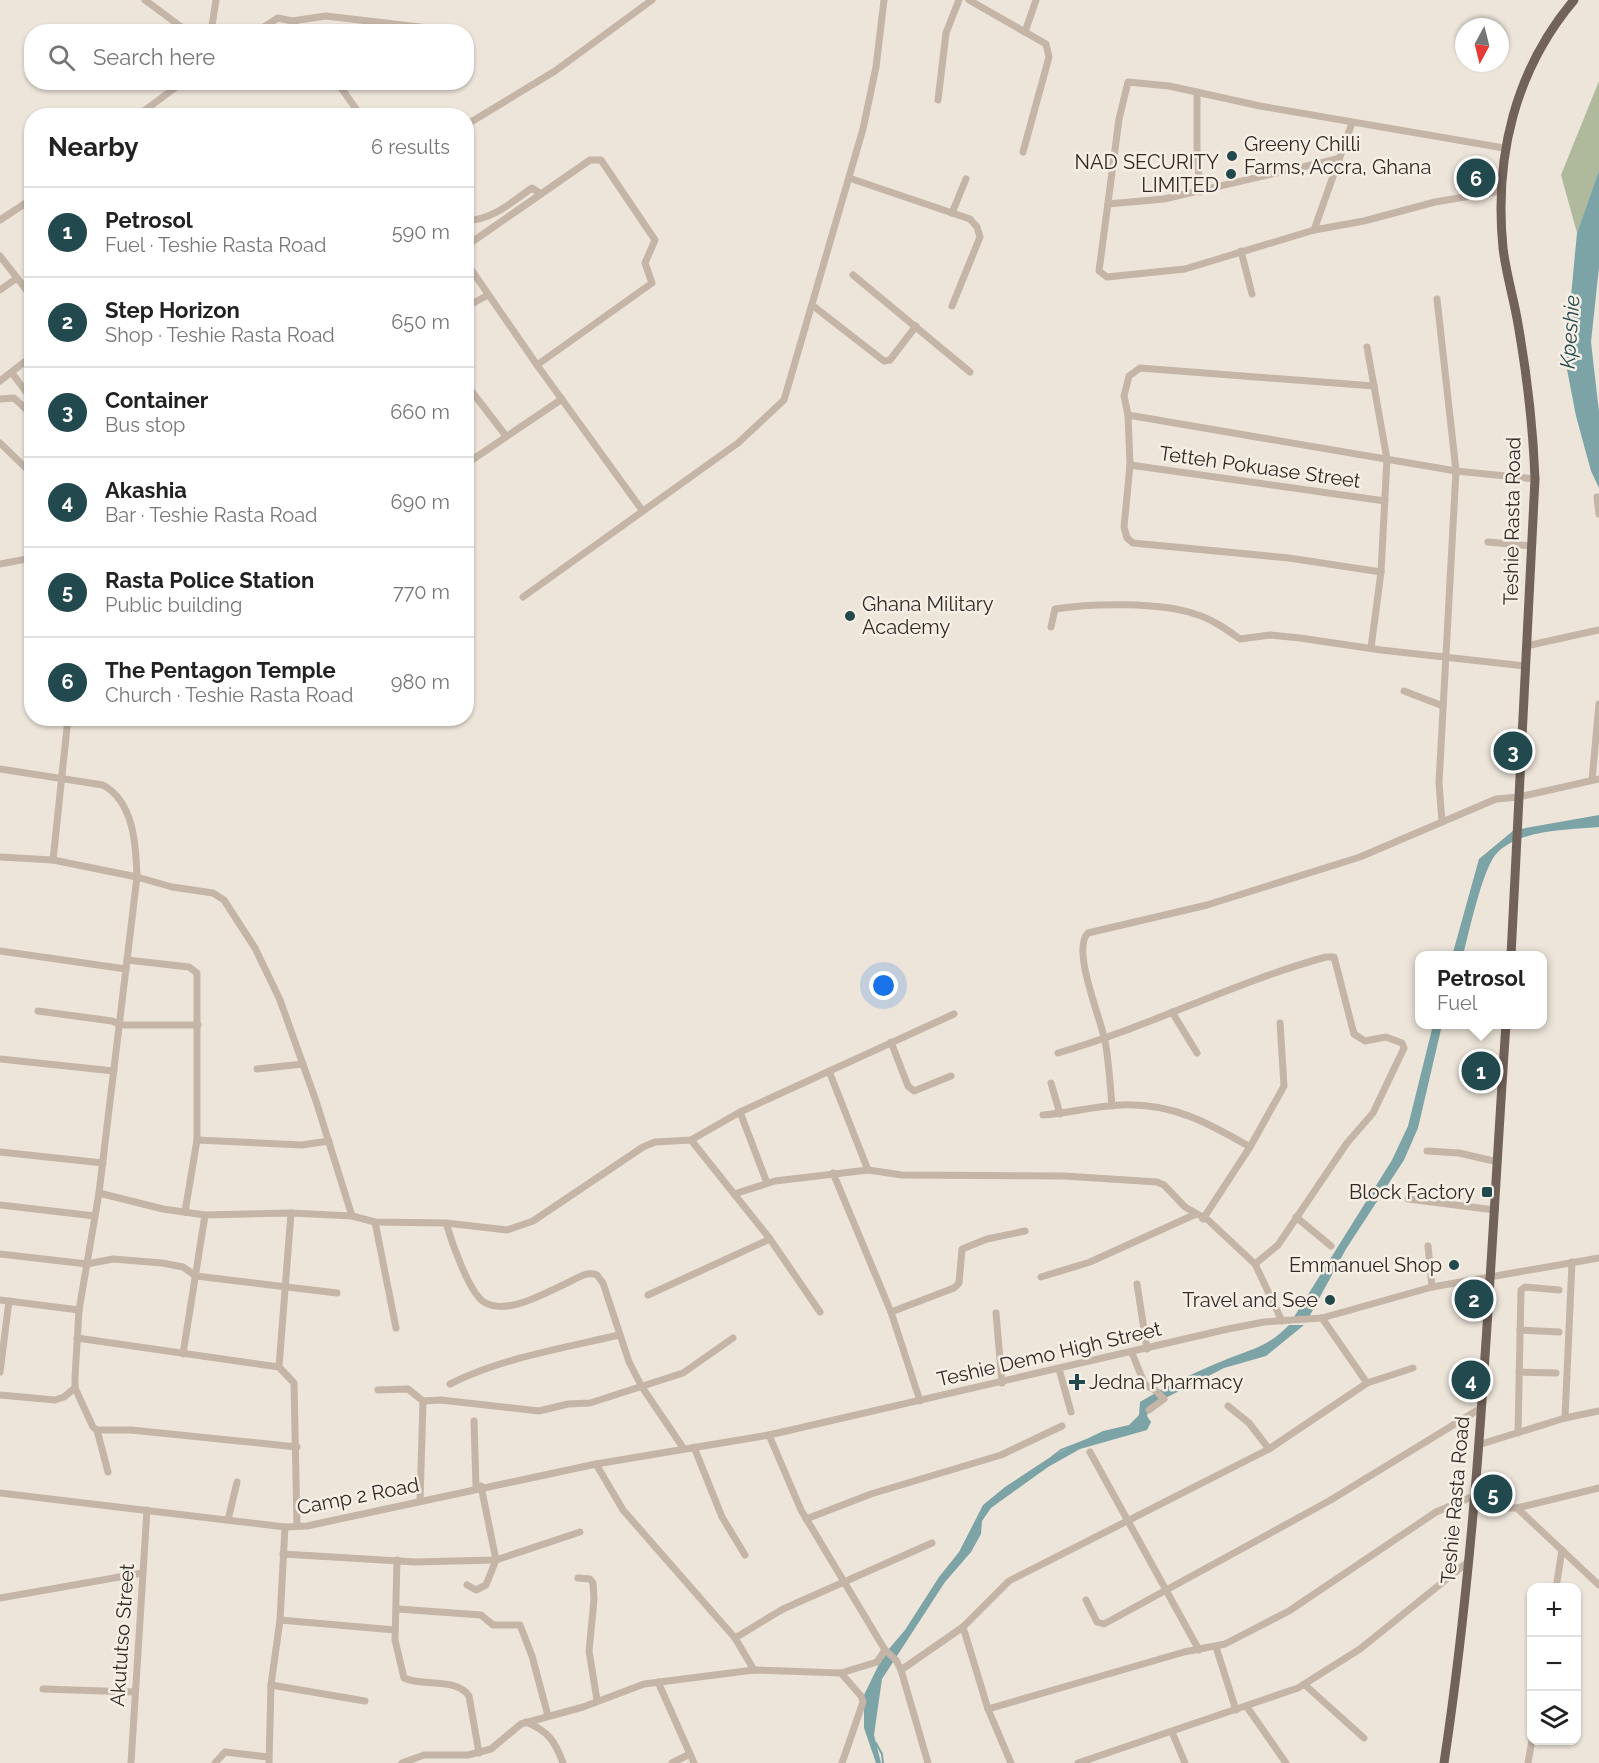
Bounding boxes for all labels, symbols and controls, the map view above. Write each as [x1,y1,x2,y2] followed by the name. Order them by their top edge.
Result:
[1455,18,1509,72] north arrow
[24,24,474,90] search box
[45,41,78,74] icon: search
[93,44,215,70] text: Search here
[48,132,138,162] text: Nearby
[1244,132,1431,179] place label: Greeny Chilli Farms, Accra, Ghana
[371,135,450,159] text: 6 results
[1225,149,1239,163] marker: Greeny Chilli Farms, Accra, Ghana
[1075,150,1219,197] place label: NAD SECURITY LIMITED
[1456,156,1496,201] pin: 6
[1224,167,1238,181] marker: NAD SECURITY LIMITED
[105,207,193,233] text: Petrosol
[63,220,72,244] text: 1
[392,220,450,244] text: 590 m
[105,233,326,257] text: Fuel · Teshie Rasta Road
[1554,294,1585,370] water label: Kpeshie
[105,297,240,323] text: Step Horizon
[62,310,73,334] text: 2
[391,310,450,334] text: 650 m
[105,323,335,347] text: Shop · Teshie Rasta Road
[105,387,208,413] text: Container
[62,400,73,424] text: 3
[390,400,450,424] text: 660 m
[105,413,185,437] text: Bus stop
[1499,437,1525,605] street label: Teshie Rasta Road
[1158,441,1362,493] street label: Tetteh Pokuase Street
[105,477,187,503] text: Akashia
[62,490,73,514] text: 4
[391,490,450,514] text: 690 m
[105,503,318,527] text: Bar · Teshie Rasta Road
[105,567,314,593] text: Rasta Police Station
[62,580,73,604] text: 5
[393,580,450,604] text: 770 m
[862,592,994,639] place label: Ghana Military Academy
[105,593,242,617] text: Public building
[843,609,857,623] marker: Ghana Military Academy
[105,657,336,683] text: The Pentagon Temple
[61,670,74,694] text: 6
[391,670,450,694] text: 980 m
[105,683,353,707] text: Church · Teshie Rasta Road
[1494,728,1532,774] pin: 3
[1415,951,1547,1029] popup
[1437,965,1525,991] text: Petrosol
[869,971,898,1000] your location
[1437,991,1477,1015] text: Fuel
[1462,1048,1500,1094] pin: 1
[1349,1180,1475,1204] place label: Block Factory
[1480,1185,1494,1199] marker: Block Factory
[1289,1253,1442,1277] place label: Emmanuel Shop
[1447,1258,1461,1272] marker: Emmanuel Shop
[1454,1276,1494,1322] pin: 2
[1182,1288,1318,1312] place label: Travel and See
[1323,1293,1337,1307] marker: Travel and See
[935,1316,1164,1391] street label: Teshie Demo High Street
[1452,1358,1490,1402] pin: 4
[1089,1370,1243,1394] place label: Jedna Pharmacy
[1070,1375,1084,1389] marker: Jedna Pharmacy
[1436,1415,1474,1585] street label: Teshie Rasta Road
[295,1472,421,1520] street label: Camp 2 Road
[1474,1472,1512,1516] pin: 5
[105,1562,139,1707] street label: Akututso Street
[1527,1583,1581,1745] map controls
[1527,1583,1581,1637] button: +
[1527,1637,1581,1691] button: −
[1527,1691,1581,1745] button: layers

